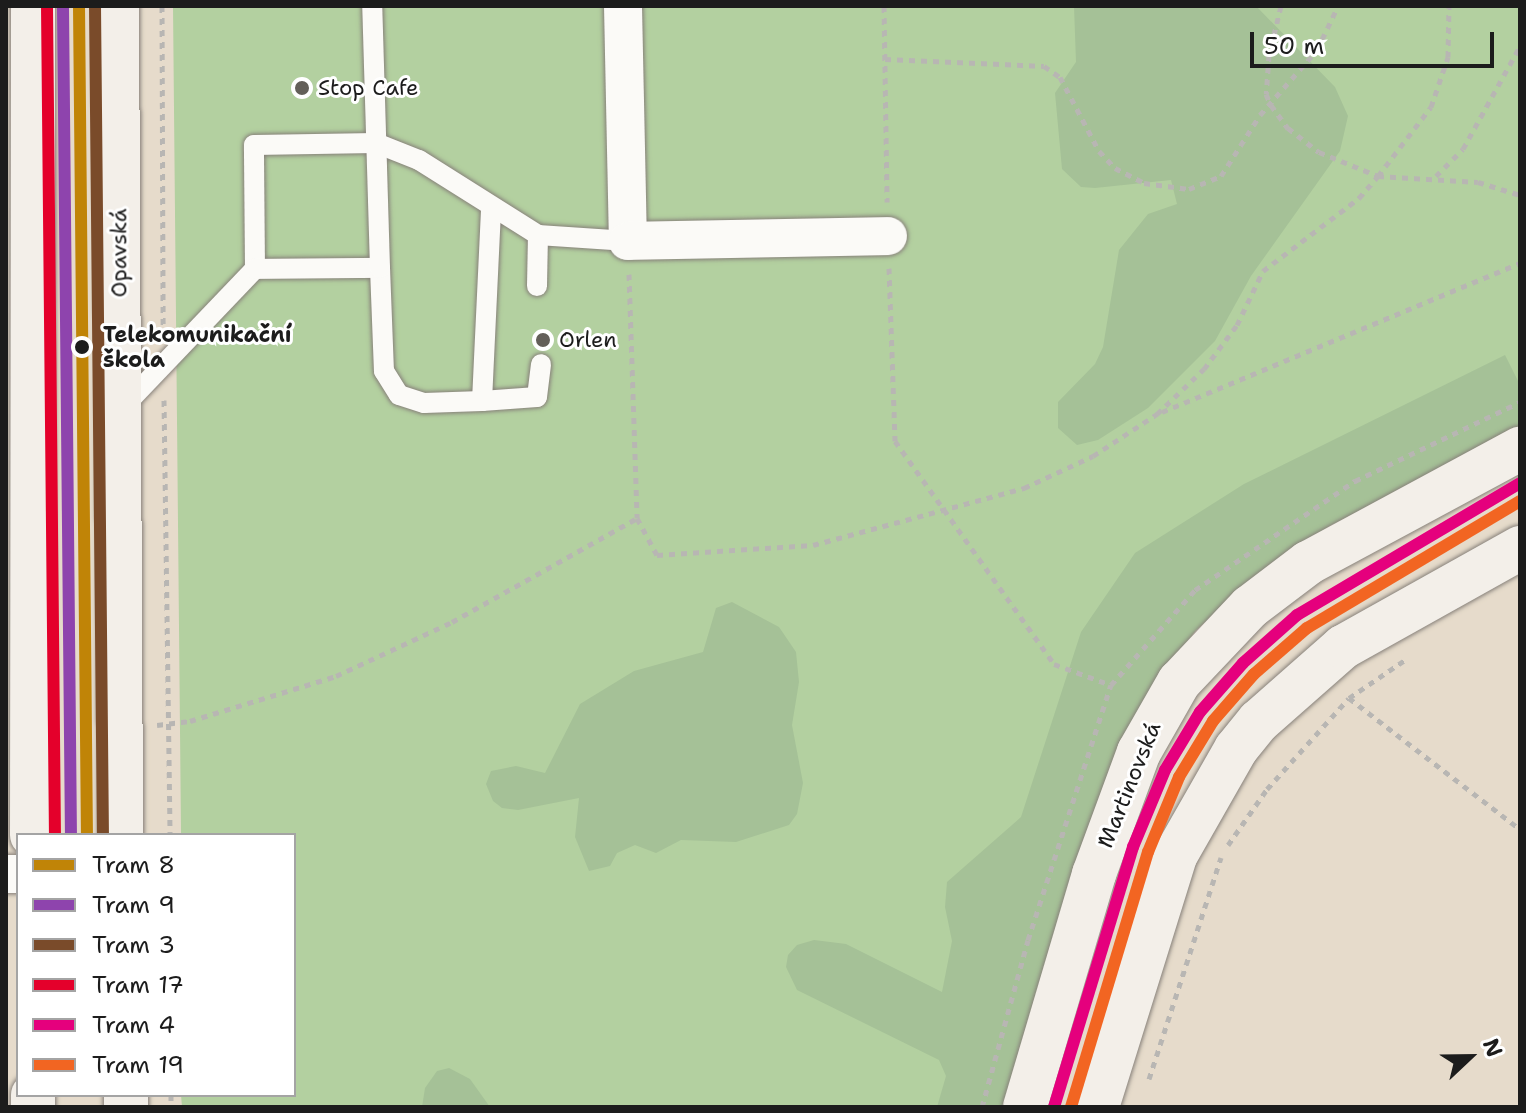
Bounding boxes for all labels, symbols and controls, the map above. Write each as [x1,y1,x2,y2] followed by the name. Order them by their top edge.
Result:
[1254,16,1498,66] scale bar
[1264,30,1324,62] text: 50 m
[318,75,419,101] place label: Stop Cafe
[293,79,311,97] marker: Stop Cafe
[106,209,132,297] street label: Opavská
[103,321,292,372] place label: Telekomunikační škola
[559,327,617,353] place label: Orlen
[534,331,552,349] marker: Orlen
[68,333,96,361] marker: Telekomunikační škola
[1092,718,1166,852] street label: Martinovská
[16,833,296,1097] legend
[92,849,175,881] text: Tram 8
[92,889,175,921] text: Tram 9
[92,929,175,961] text: Tram 3
[92,969,184,1001] text: Tram 17
[92,1009,175,1041] text: Tram 4
[1430,1017,1510,1097] north arrow
[1476,1034,1509,1061] text: N
[92,1049,184,1081] text: Tram 19

